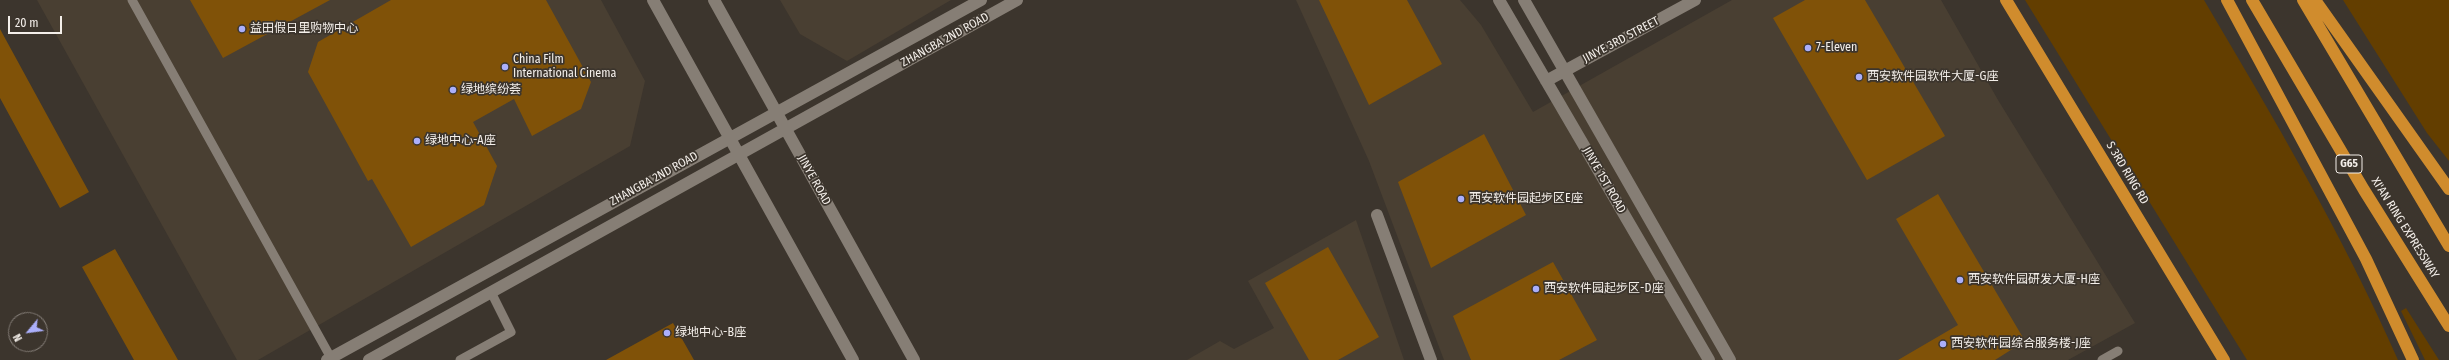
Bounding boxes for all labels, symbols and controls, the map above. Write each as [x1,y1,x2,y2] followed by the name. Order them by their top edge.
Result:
[10,8,64,34] scale bar
[898,10,992,70] street label: ZHANGBA 2ND ROAD
[1580,14,1662,66] street label: JINYE 3RD STREET
[15,16,39,30] text: 20 m
[250,22,358,36] place label: 益田假日里购物中心
[237,24,247,34] marker: 益田假日里购物中心
[1816,41,1857,55] place label: 7-Eleven
[1803,43,1813,53] marker: 7-Eleven
[513,53,616,81] place label: China Film International Cinema
[500,62,510,72] marker: China Film International Cinema
[1867,70,1998,84] place label: 西安软件园软件大厦-G座
[1854,72,1864,82] marker: 西安软件园软件大厦-G座
[461,83,521,97] place label: 绿地缤纷荟
[448,85,458,95] marker: 绿地缤纷荟
[425,134,496,148] place label: 绿地中心-A座
[412,136,422,146] marker: 绿地中心-A座
[2103,139,2151,207] street label: S 3RD RING RD
[1579,144,1629,216] street label: JINYE 1ST ROAD
[607,149,701,209] street label: ZHANGBA 2ND ROAD
[794,152,834,208] street label: JINYE ROAD
[2336,155,2362,173] road number: G65
[2368,175,2442,281] street label: XI'AN RING EXPRESSWAY
[1469,192,1583,206] place label: 西安软件园起步区E座
[1456,194,1466,204] marker: 西安软件园起步区E座
[1968,273,2100,287] place label: 西安软件园研发大厦-H座
[1955,275,1965,285] marker: 西安软件园研发大厦-H座
[1544,282,1663,296] place label: 西安软件园起步区-D座
[1531,284,1541,294] marker: 西安软件园起步区-D座
[8,312,48,352] north arrow
[675,326,746,340] place label: 绿地中心-B座
[662,328,672,338] marker: 绿地中心-B座
[11,332,25,344] text: N
[1951,337,2091,351] place label: 西安软件园综合服务楼-J座
[1938,339,1948,349] marker: 西安软件园综合服务楼-J座

